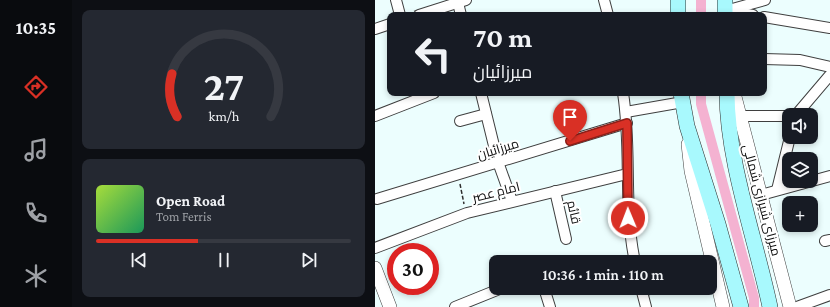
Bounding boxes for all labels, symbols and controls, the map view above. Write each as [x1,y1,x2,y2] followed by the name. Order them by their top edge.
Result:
[16,18,56,38] text: 10:35
[473,22,532,53] text: 70 m
[407,28,459,80] icon: left
[473,62,532,82] text: میرزائیان
[203,63,244,109] text: 27
[22,73,50,101] icon: directions
[553,100,587,141] pin
[559,106,581,128] icon: arrive
[208,108,239,124] text: km/h
[782,108,818,232] map controls
[782,108,818,144] button: sound
[22,136,50,164] icon: music
[475,136,521,162] street label: میرزائیان
[740,143,784,257] street label: میرزای شیرازی شمالی
[782,152,818,188] button: layers
[470,179,522,207] street label: امام عصر
[156,193,225,209] text: Open Road
[782,196,818,232] button: +
[607,197,649,239] position arrow
[22,199,50,227] icon: phone
[562,199,584,226] street label: قائم
[156,209,211,224] text: Tom Ferris
[387,243,439,295] speed limit sign: 30
[128,249,150,271] icon: previous
[213,249,235,271] icon: pause
[298,249,320,271] icon: next
[22,262,50,290] icon: climate
[542,267,664,283] text: 10:36 · 1 min · 110 m

